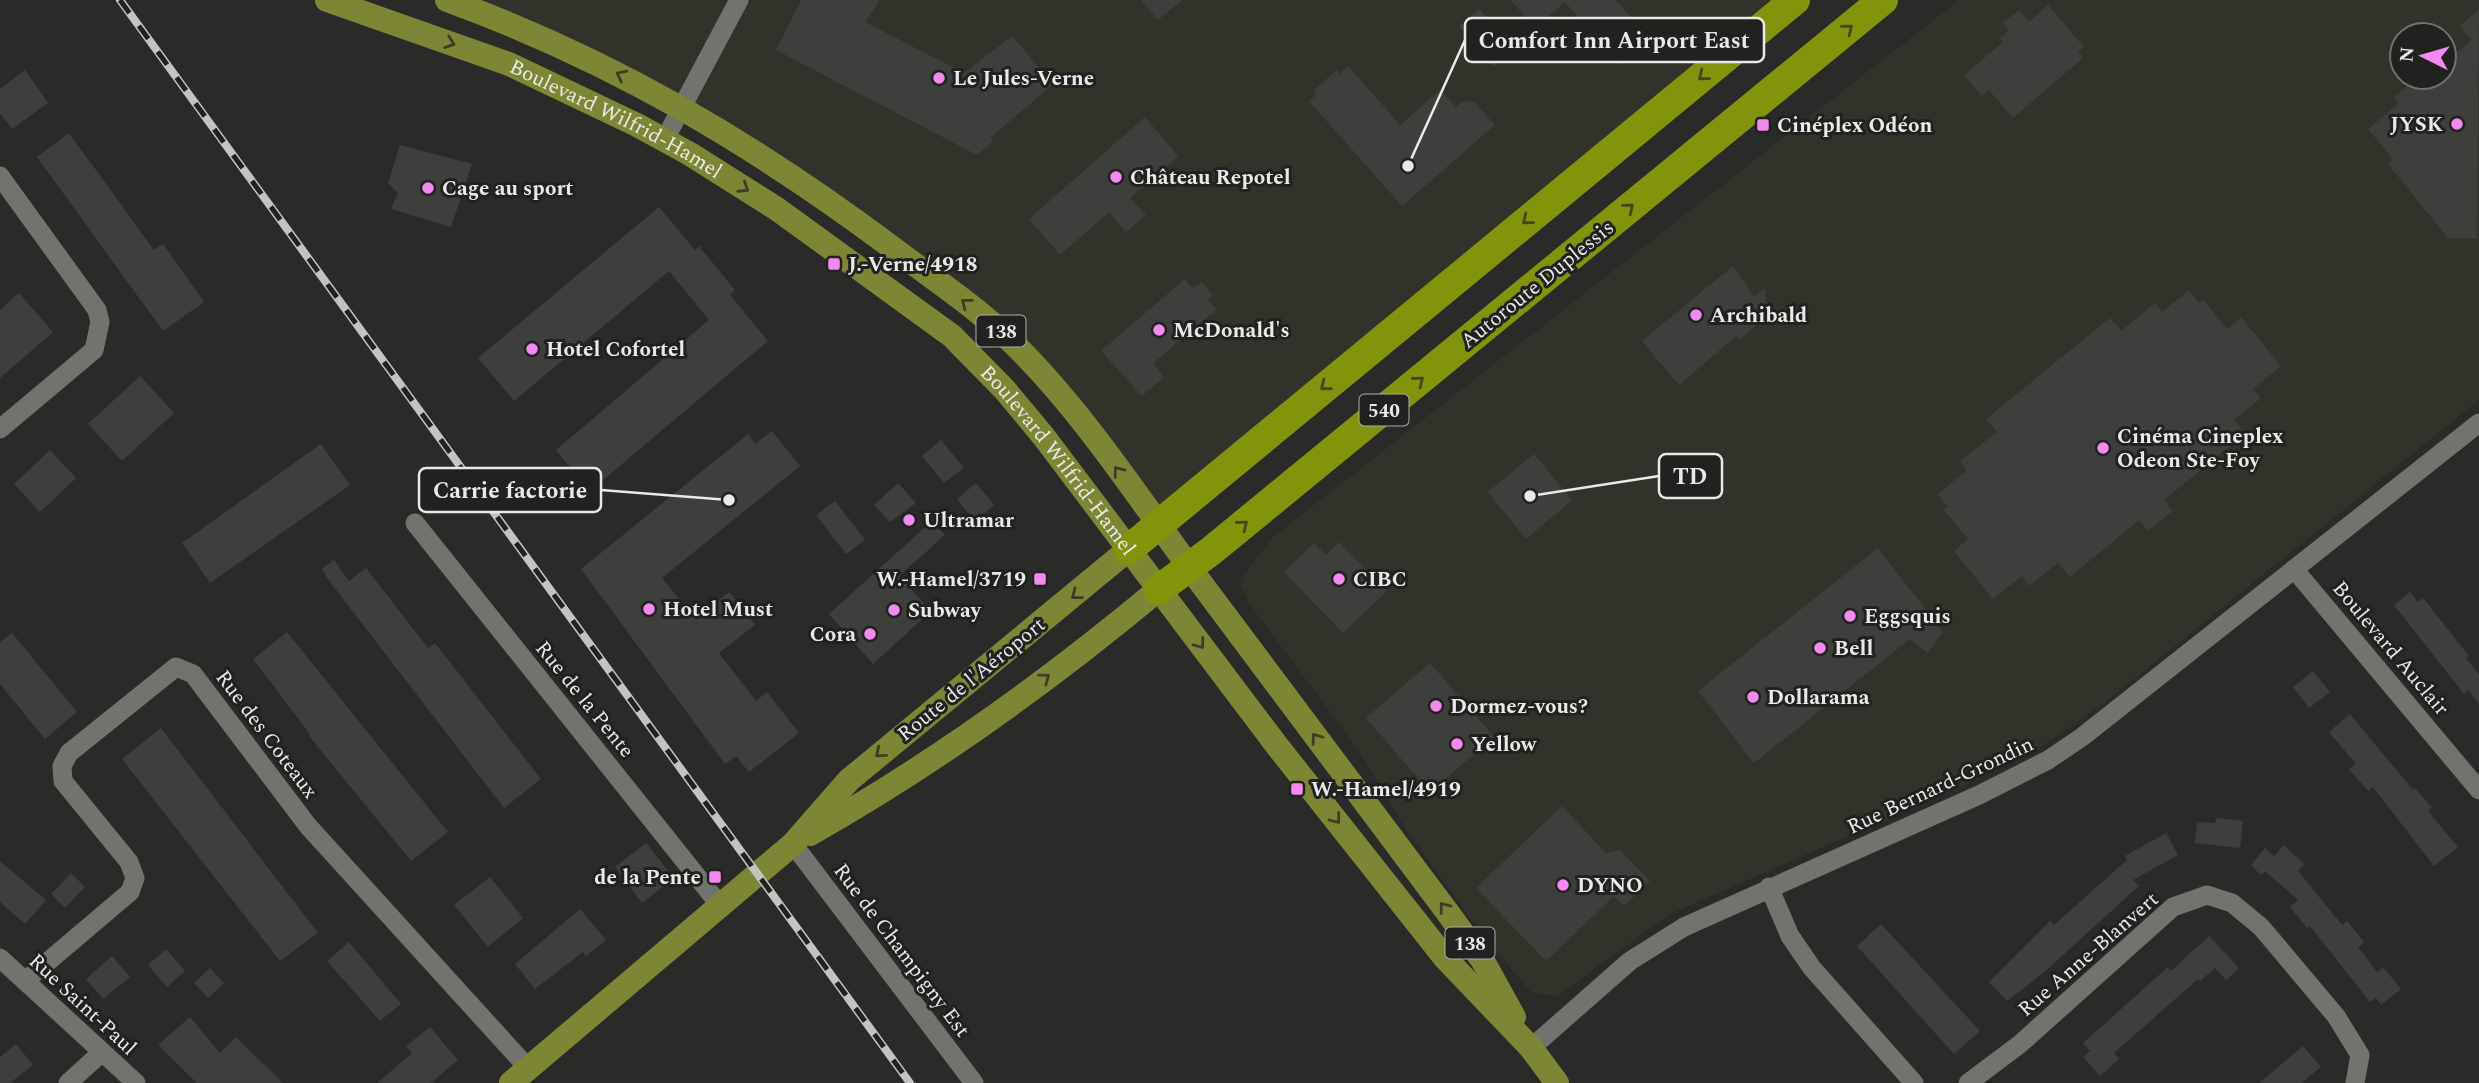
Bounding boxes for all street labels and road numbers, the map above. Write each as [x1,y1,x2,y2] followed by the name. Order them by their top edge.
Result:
[504,51,728,187] street label: Boulevard Wilfrid-Hamel
[1454,213,1622,357] street label: Autoroute Duplessis
[976,316,1026,346] road number: 138
[972,358,1143,563] street label: Boulevard Wilfrid-Hamel
[1360,394,1408,426] road number: 540
[2324,574,2456,723] street label: Boulevard Auclair
[891,610,1053,750] street label: Route de l'Aéroport
[527,634,642,765] street label: Rue de la Pente
[207,663,325,806] street label: Rue des Coteaux
[1842,729,2039,843] street label: Rue Bernard-Grondin
[825,857,977,1044] street label: Rue de Champigny Est
[2011,884,2166,1025] street label: Rue Anne-Blanvert
[1446,928,1494,959] road number: 138
[21,946,144,1063] street label: Rue Saint-Paul

